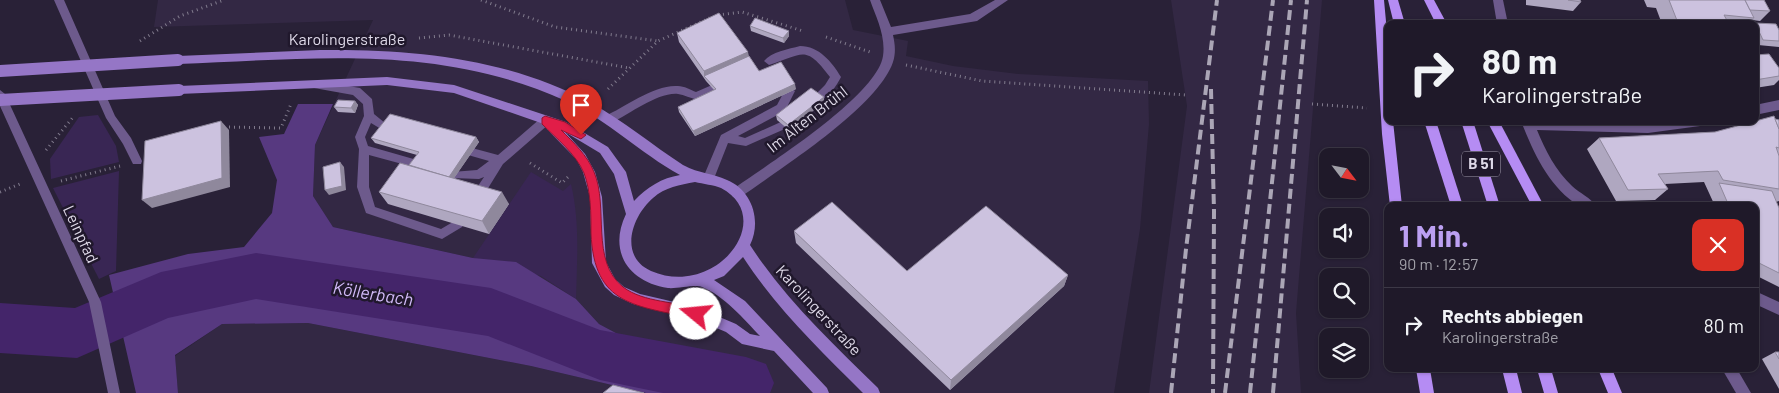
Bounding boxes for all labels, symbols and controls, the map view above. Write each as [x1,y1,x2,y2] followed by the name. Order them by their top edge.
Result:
[289,29,405,48] street label: Karolingerstraße
[1482,39,1557,81] text: 80 m
[1399,40,1464,105] icon: right
[763,81,851,156] street label: Im Alten Brühl
[1482,81,1642,107] text: Karolingerstraße
[560,84,602,135] pin
[567,91,595,119] icon: arrive
[1319,148,1369,198] north arrow
[1319,148,1369,378] map controls
[1462,152,1500,176] road number: B 51
[60,202,103,266] street label: Leinpfad
[1319,208,1369,258] button: sound
[1399,217,1469,253] text: 1 Min.
[1692,219,1744,271] button: close
[1399,254,1478,273] text: 90 m · 12:57
[773,261,866,359] street label: Karolingerstraße
[1319,268,1369,318] button: search
[331,276,415,310] water label: Köllerbach
[669,287,721,339] position arrow
[1442,304,1583,327] text: Rechts abbiegen
[1399,311,1427,339] icon: right
[1704,314,1744,337] text: 80 m
[1442,327,1559,346] text: Karolingerstraße
[1319,328,1369,378] button: layers

